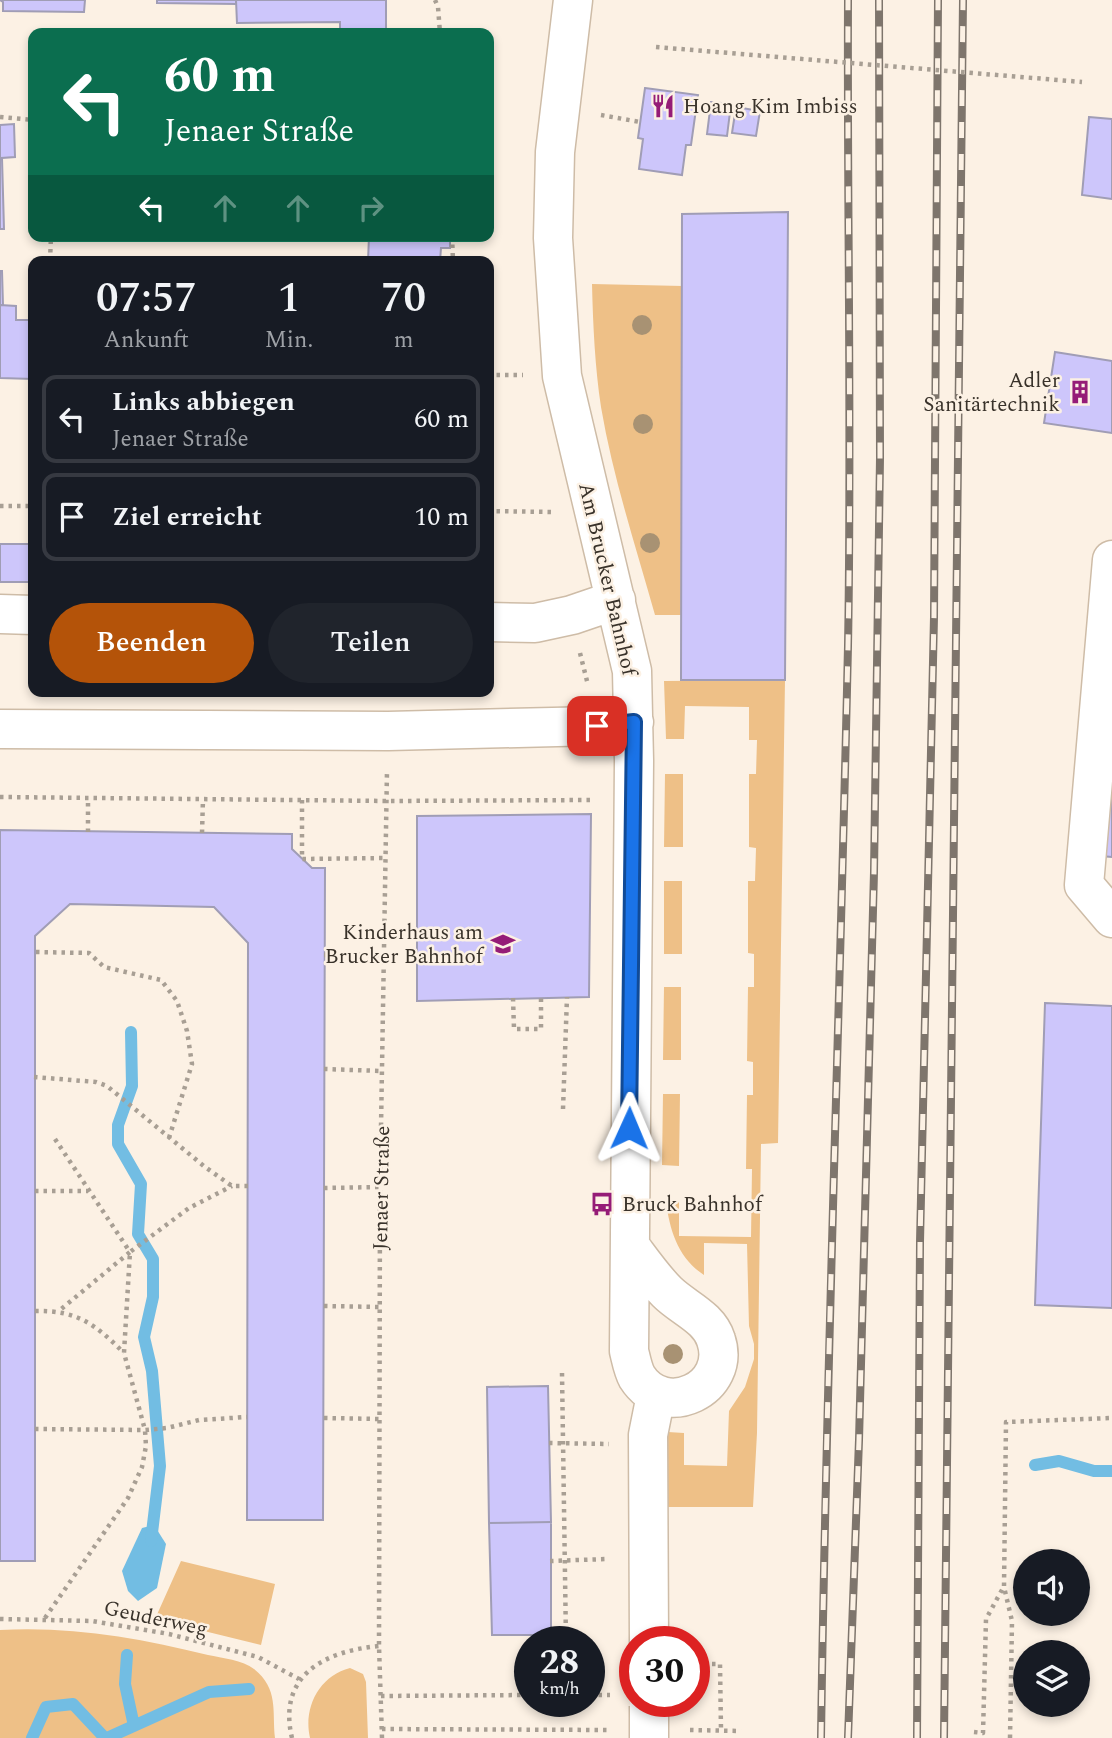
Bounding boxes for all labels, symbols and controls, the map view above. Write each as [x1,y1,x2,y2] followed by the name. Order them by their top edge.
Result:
[164,39,275,114] text: 60 m
[49,56,140,147] icon: left
[683,91,858,123] place label: Hoang Kim Imbiss
[649,92,677,120] restaurant icon: Hoang Kim Imbiss
[164,107,354,156] text: Jenaer Straße
[133,189,171,227] icon: left
[206,189,244,227] icon: ahead
[279,189,317,227] icon: ahead
[352,189,390,227] icon: right
[96,267,197,330] text: 07:57
[278,267,300,330] text: 1
[381,267,426,330] text: 70
[104,323,189,358] text: Ankunft
[265,323,313,358] text: Min.
[394,323,413,358] text: m
[923,365,1060,421] place label: Adler Sanitärtechnik
[1066,378,1094,406] building icon: Adler Sanitärtechnik
[112,382,295,422] text: Links abbiegen
[414,399,469,439] text: 60 m
[53,400,91,438] icon: left
[112,422,249,457] text: Jenaer Straße
[569,480,645,681] street label: Am Brucker Bahnhof
[112,497,262,537] text: Ziel erreicht
[414,497,469,537] text: 10 m
[53,498,91,536] icon: arrive
[49,603,254,683] button: Beenden
[268,603,473,683] button: Teilen
[567,696,627,756] pin
[578,707,616,745] icon: arrive
[325,917,485,973] place label: Kinderhaus am Brucker Bahnhof
[489,930,517,958] school or university icon: Kinderhaus am Brucker Bahnhof
[592,1091,666,1165] position arrow
[365,1125,399,1251] street label: Jenaer Straße
[622,1189,764,1221] place label: Bruck Bahnhof
[588,1190,616,1218] bus stop icon: Bruck Bahnhof
[1013,1549,1090,1717] map controls
[1013,1549,1090,1626] button: sound
[101,1592,211,1646] street label: Geuderweg
[619,1626,710,1717] speed limit sign: 30
[540,1636,579,1689] text: 28
[1013,1640,1090,1717] button: layers
[539,1675,580,1702] text: km/h

